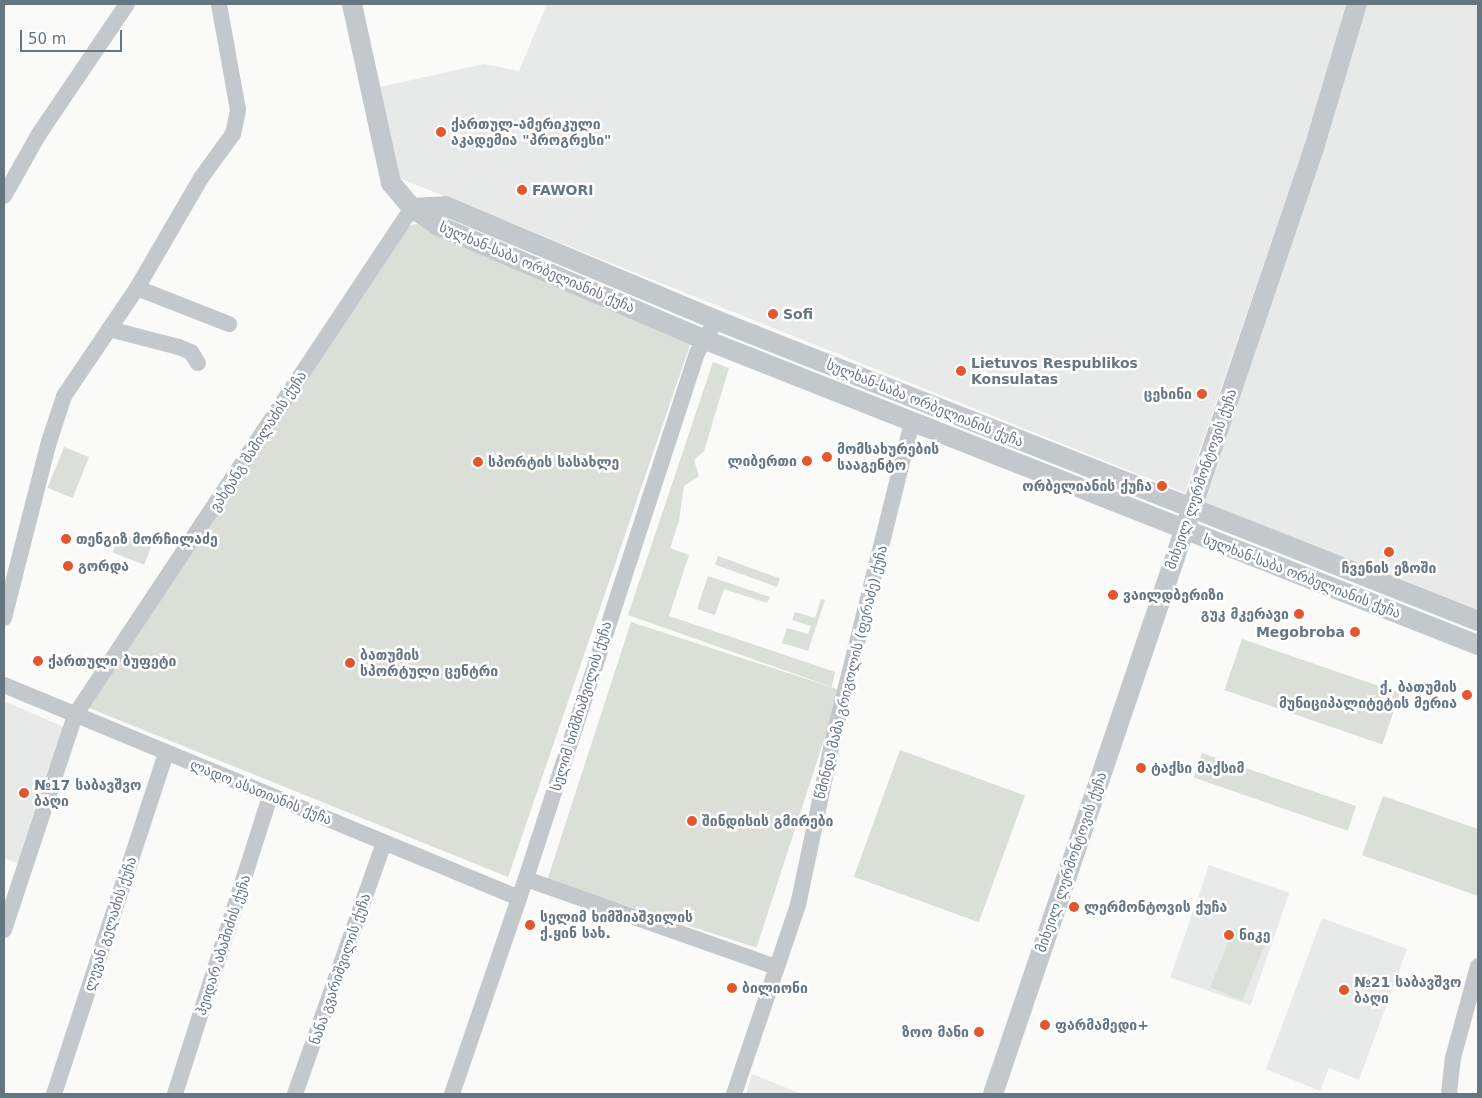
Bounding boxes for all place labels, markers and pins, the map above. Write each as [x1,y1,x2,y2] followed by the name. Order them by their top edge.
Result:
[451,116,611,148] place label: ქართულ-ამერიკული აკადემია "პროგრესი"
[435,126,447,138] marker: ქართულ-ამერიკული აკადემია "პროგრესი"
[532,182,593,198] place label: FAWORI
[516,184,528,196] marker: FAWORI
[783,306,813,322] place label: Sofi
[767,308,779,320] marker: Sofi
[971,355,1138,388] place label: Lietuvos Respublikos Konsulatas
[955,365,967,377] marker: Lietuvos Respublikos Konsulatas
[1144,386,1192,402] place label: ცეხინი
[1196,388,1208,400] marker: ცეხინი
[837,441,939,474] place label: მომსახურების სააგენტო
[821,451,833,463] marker: მომსახურების სააგენტო
[727,453,797,469] place label: ლიბერთი
[488,454,619,470] place label: სპორტის სასახლე
[801,455,813,467] marker: ლიბერთი
[472,456,484,468] marker: სპორტის სასახლე
[1022,478,1152,494] place label: ორბელიანის ქუჩა
[1156,480,1168,492] marker: ორბელიანის ქუჩა
[76,531,218,547] place label: თენგიზ მორჩილაძე
[60,533,72,545] marker: თენგიზ მორჩილაძე
[1383,546,1395,558] marker: ჩვენის ეზოში
[78,558,129,574] place label: გორდა
[62,560,74,572] marker: გორდა
[1342,560,1436,576] place label: ჩვენის ეზოში
[1123,587,1224,603] place label: ვაილდბერიზი
[1107,589,1119,601] marker: ვაილდბერიზი
[1201,606,1289,622] place label: გუკ მკერავი
[1293,608,1305,620] marker: გუკ მკერავი
[1256,624,1345,640] place label: Megobroba
[1349,626,1361,638] marker: Megobroba
[360,647,498,680] place label: ბათუმის სპორტული ცენტრი
[48,653,176,669] place label: ქართული ბუფეტი
[32,655,44,667] marker: ქართული ბუფეტი
[344,657,356,669] marker: ბათუმის სპორტული ცენტრი
[1279,679,1457,712] place label: ქ. ბათუმის მუნიციპალიტეტის მერია
[1461,689,1473,701] marker: ქ. ბათუმის მუნიციპალიტეტის მერია
[1151,760,1244,776] place label: ტაქსი მაქსიმ
[1135,762,1147,774] marker: ტაქსი მაქსიმ
[34,777,141,810] place label: №17 საბავშვო ბაღი
[18,787,30,799] marker: №17 საბავშვო ბაღი
[702,813,833,829] place label: შინდისის გმირები
[686,815,698,827] marker: შინდისის გმირები
[1084,899,1227,915] place label: ლერმონტოვის ქუჩა
[1068,901,1080,913] marker: ლერმონტოვის ქუჩა
[540,909,693,942] place label: სელიმ ხიმშიაშვილის ქ.ყინ სახ.
[524,919,536,931] marker: სელიმ ხიმშიაშვილის ქ.ყინ სახ.
[1239,927,1270,943] place label: ნიკე
[1223,929,1235,941] marker: ნიკე
[1354,974,1461,1006] place label: №21 საბავშვო ბაღი
[742,980,808,996] place label: ბილიონი
[726,982,738,994] marker: ბილიონი
[1338,984,1350,996] marker: №21 საბავშვო ბაღი
[1055,1017,1149,1033] place label: ფარმამედი+
[1039,1019,1051,1031] marker: ფარმამედი+
[902,1024,969,1040] place label: ზოო მანი
[973,1026,985,1038] marker: ზოო მანი

